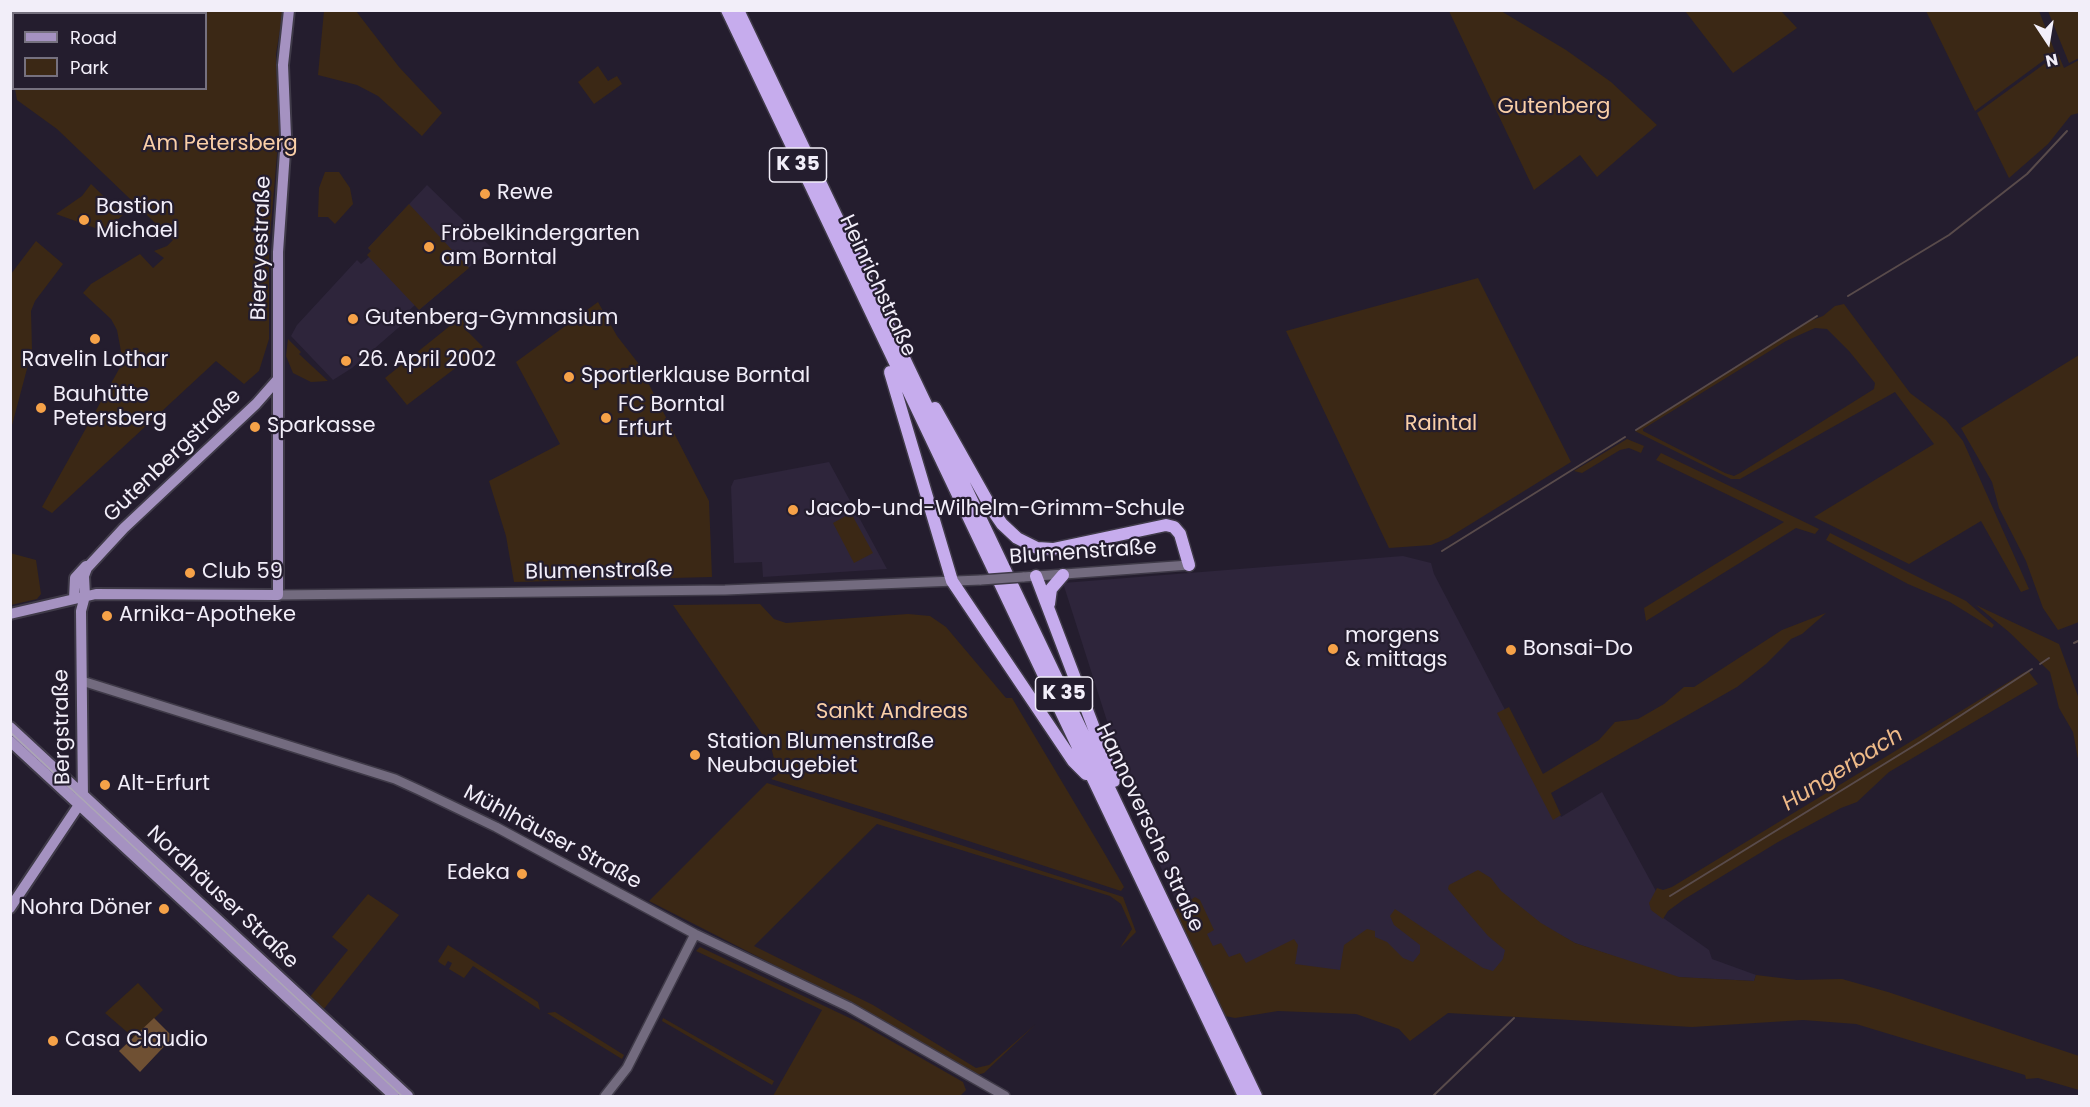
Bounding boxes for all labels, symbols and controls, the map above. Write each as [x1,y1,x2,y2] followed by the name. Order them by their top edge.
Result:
[12,12,207,90] legend
[2018,12,2078,72] north arrow
[70,25,117,50] text: Road
[2044,48,2060,73] text: N
[70,55,109,80] text: Park
[1497,95,1611,121] park label: Gutenberg
[142,132,298,158] park label: Am Petersberg
[770,148,826,182] road number: K 35
[247,175,277,321] street label: Biereyestraße
[497,181,553,207] place label: Rewe
[478,187,492,201] marker: Rewe
[96,195,178,245] place label: Bastion Michael
[833,211,921,361] street label: Heinrichstraße
[77,213,91,227] marker: Bastion Michael
[441,222,640,272] place label: Fröbelkindergarten am Borntal
[422,240,436,254] marker: Fröbelkindergarten am Borntal
[365,306,618,332] place label: Gutenberg-Gymnasium
[346,312,360,326] marker: Gutenberg-Gymnasium
[88,332,102,346] marker: Ravelin Lothar
[22,348,168,374] place label: Ravelin Lothar
[358,348,496,374] place label: 26. April 2002
[339,354,353,368] marker: 26. April 2002
[581,364,810,390] place label: Sportlerklause Borntal
[562,370,576,384] marker: Sportlerklause Borntal
[53,383,167,433] place label: Bauhütte Petersberg
[99,384,247,528] street label: Gutenbergstraße
[618,393,725,443] place label: FC Borntal Erfurt
[34,401,48,415] marker: Bauhütte Petersberg
[599,411,613,425] marker: FC Borntal Erfurt
[1405,412,1477,438] park label: Raintal
[267,414,376,440] place label: Sparkasse
[248,420,262,434] marker: Sparkasse
[805,497,1185,523] place label: Jacob-und-Wilhelm-Grimm-Schule
[786,503,800,517] marker: Jacob-und-Wilhelm-Grimm-Schule
[1009,535,1157,571] street label: Blumenstraße
[525,558,673,586] street label: Blumenstraße
[202,560,283,586] place label: Club 59
[183,566,197,580] marker: Club 59
[119,603,296,629] place label: Arnika-Apotheke
[100,609,114,623] marker: Arnika-Apotheke
[1345,624,1448,674] place label: morgens & mittags
[1523,637,1633,663] place label: Bonsai-Do
[1326,642,1340,656] marker: morgens & mittags
[1504,643,1518,657] marker: Bonsai-Do
[49,669,77,785] street label: Bergstraße
[1036,677,1092,711] road number: K 35
[816,700,968,726] park label: Sankt Andreas
[1090,720,1208,936] street label: Hannoversche Straße
[1778,722,1908,818] water label: Hungerbach
[707,730,934,780] place label: Station Blumenstraße Neubaugebiet
[688,748,702,762] marker: Station Blumenstraße Neubaugebiet
[117,772,210,798] place label: Alt-Erfurt
[98,778,112,792] marker: Alt-Erfurt
[459,780,645,896] street label: Mühlhäuser Straße
[141,821,303,975] street label: Nordhäuser Straße
[447,861,510,887] place label: Edeka
[515,867,529,881] marker: Edeka
[20,896,152,922] place label: Nohra Döner
[157,902,171,916] marker: Nohra Döner
[65,1028,208,1054] place label: Casa Claudio
[46,1034,60,1048] marker: Casa Claudio

